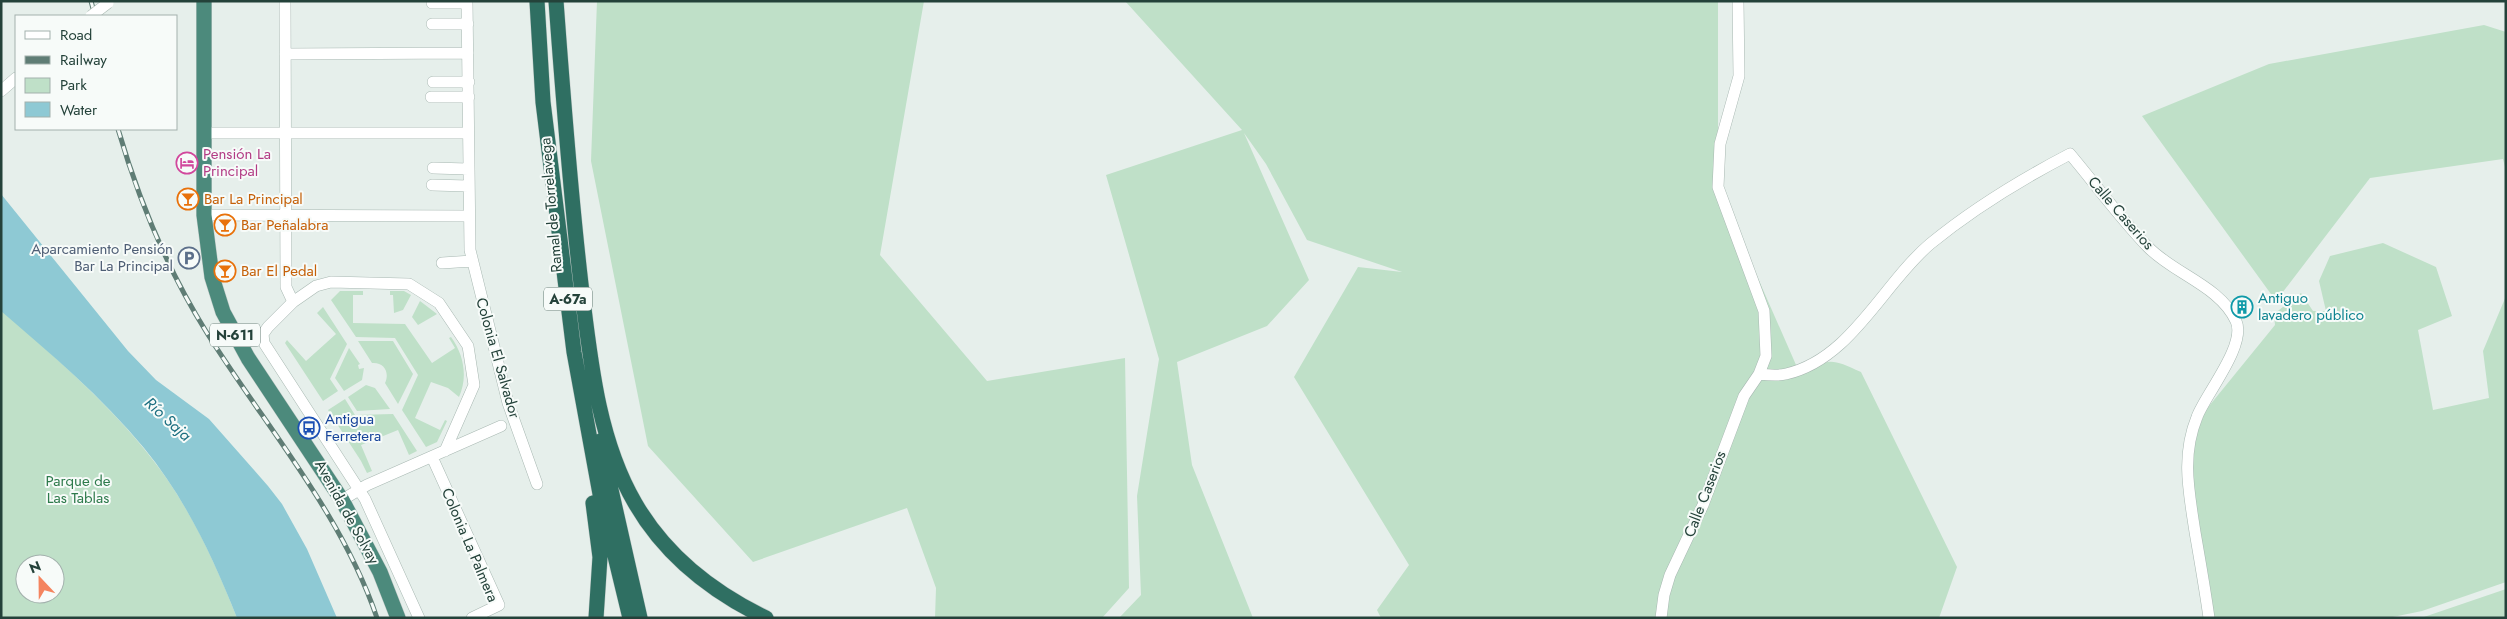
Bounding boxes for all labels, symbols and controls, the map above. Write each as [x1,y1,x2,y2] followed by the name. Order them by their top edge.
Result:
[15,15,178,130] legend
[60,24,92,46] text: Road
[60,49,107,71] text: Railway
[60,74,87,96] text: Park
[60,99,98,121] text: Water
[534,137,568,273] street label: Ramal de Torrelavega
[203,143,271,182] place label: Pensión La Principal
[175,151,199,175] hotel icon: Pensión La Principal
[2083,171,2159,255] street label: Calle Caserios
[176,187,200,211] bar icon: Bar La Principal
[204,188,303,210] place label: Bar La Principal
[213,213,237,237] bar icon: Bar Peñalabra
[241,214,328,236] place label: Bar Peñalabra
[31,238,173,277] place label: Aparcamiento Pensión Bar La Principal
[177,246,201,270] parking icon: Aparcamiento Pensión Bar La Principal
[213,259,237,283] bar icon: Bar El Pedal
[241,260,317,282] place label: Bar El Pedal
[2258,287,2364,326] place label: Antiguo lavadero público
[544,288,592,310] road number: A-67a
[470,295,526,422] street label: Colonia El Salvador
[2230,295,2254,319] building icon: Antiguo lavadero público
[210,324,260,346] road number: N-611
[139,392,197,446] water label: Río Saja
[325,408,381,447] place label: Antigua Ferretera
[297,416,321,440] bus stop icon: Antigua Ferretera
[1678,448,1732,540] street label: Calle Caserios
[309,456,385,569] street label: Avenida de Solvay
[46,470,111,509] park label: Parque de Las Tablas
[436,484,504,606] street label: Colonia La Palmera
[15,554,65,604] north arrow
[26,556,44,578] text: N

